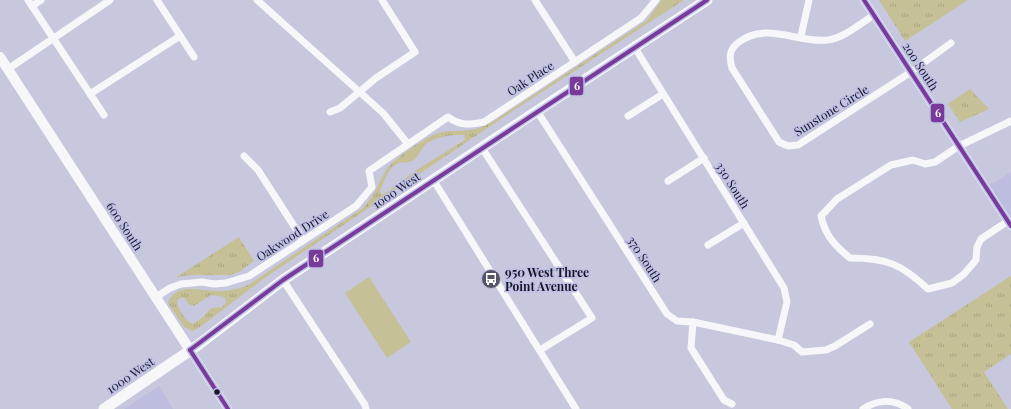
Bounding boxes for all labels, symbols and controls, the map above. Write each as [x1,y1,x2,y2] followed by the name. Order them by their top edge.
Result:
[899,39,943,93] street label: 200 South
[504,57,556,99] street label: Oak Place
[569,76,584,96] line badge: 6
[574,78,580,93] text: 6
[791,81,871,139] street label: Sunstone Circle
[930,103,945,123] line badge: 6
[935,105,941,120] text: 6
[712,159,754,211] street label: 330 South
[369,168,424,212] street label: 1000 West
[103,199,147,253] street label: 600 South
[253,206,331,264] street label: Oakwood Drive
[624,233,666,285] street label: 370 South
[308,249,324,268] line badge: 6
[313,250,319,265] text: 6
[505,264,589,294] place label: 950 West Three Point Avenue
[480,268,502,290] bus stop icon: 950 West Three Point Avenue
[103,353,158,397] street label: 1000 West
[212,387,222,397] unlabelled marker

